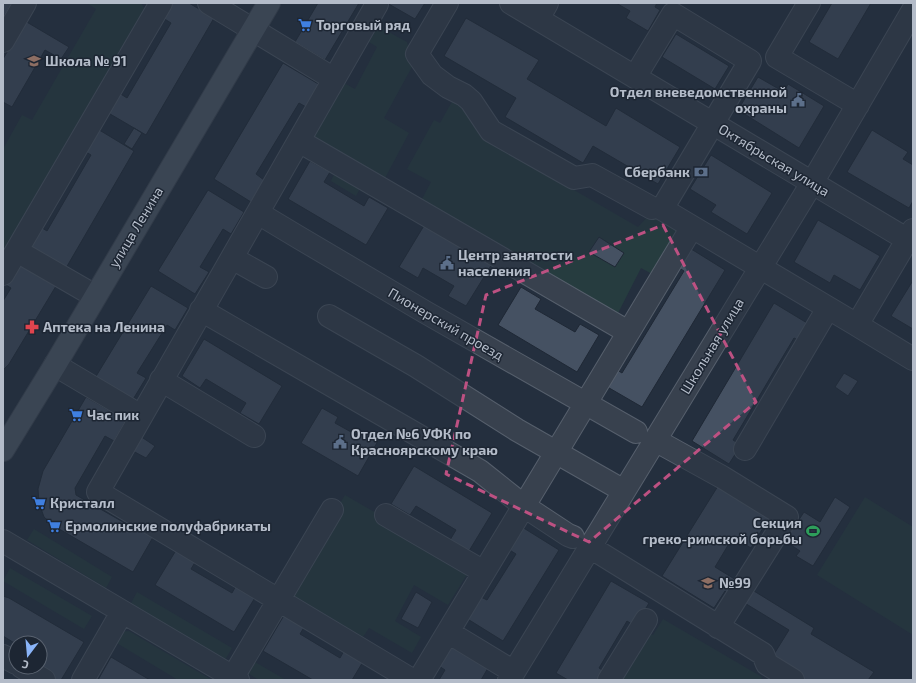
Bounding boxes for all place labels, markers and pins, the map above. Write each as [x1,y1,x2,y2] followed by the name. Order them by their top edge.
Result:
[316,16,410,33] place label: Торговый ряд
[297,17,313,33] supermarket icon: Торговый ряд
[45,52,127,69] place label: Школа № 91
[26,53,42,69] school or university icon: Школа № 91
[610,83,787,116] place label: Отдел вневедомственной охраны
[790,92,806,108] public building icon: Отдел вневедомственной охраны
[624,163,690,180] place label: Сбербанк
[693,164,709,180] bank icon: Сбербанк
[458,246,573,279] place label: Центр занятости населения
[439,255,455,271] public building icon: Центр занятости населения
[43,318,165,335] place label: Аптека на Ленина
[24,319,40,335] pharmacy icon: Аптека на Ленина
[87,406,139,423] place label: Час пик
[68,407,84,423] supermarket icon: Час пик
[351,425,498,458] place label: Отдел №6 УФК по Красноярскому краю
[332,434,348,450] public building icon: Отдел №6 УФК по Красноярскому краю
[50,494,115,511] place label: Кристалл
[31,495,47,511] supermarket icon: Кристалл
[643,514,802,547] place label: Секция греко-римской борьбы
[65,517,271,534] place label: Ермолинские полуфабрикаты
[46,518,62,534] supermarket icon: Ермолинские полуфабрикаты
[805,523,821,539] sports icon: Секция греко-римской борьбы
[719,574,751,591] place label: №99
[700,575,716,591] school or university icon: №99

